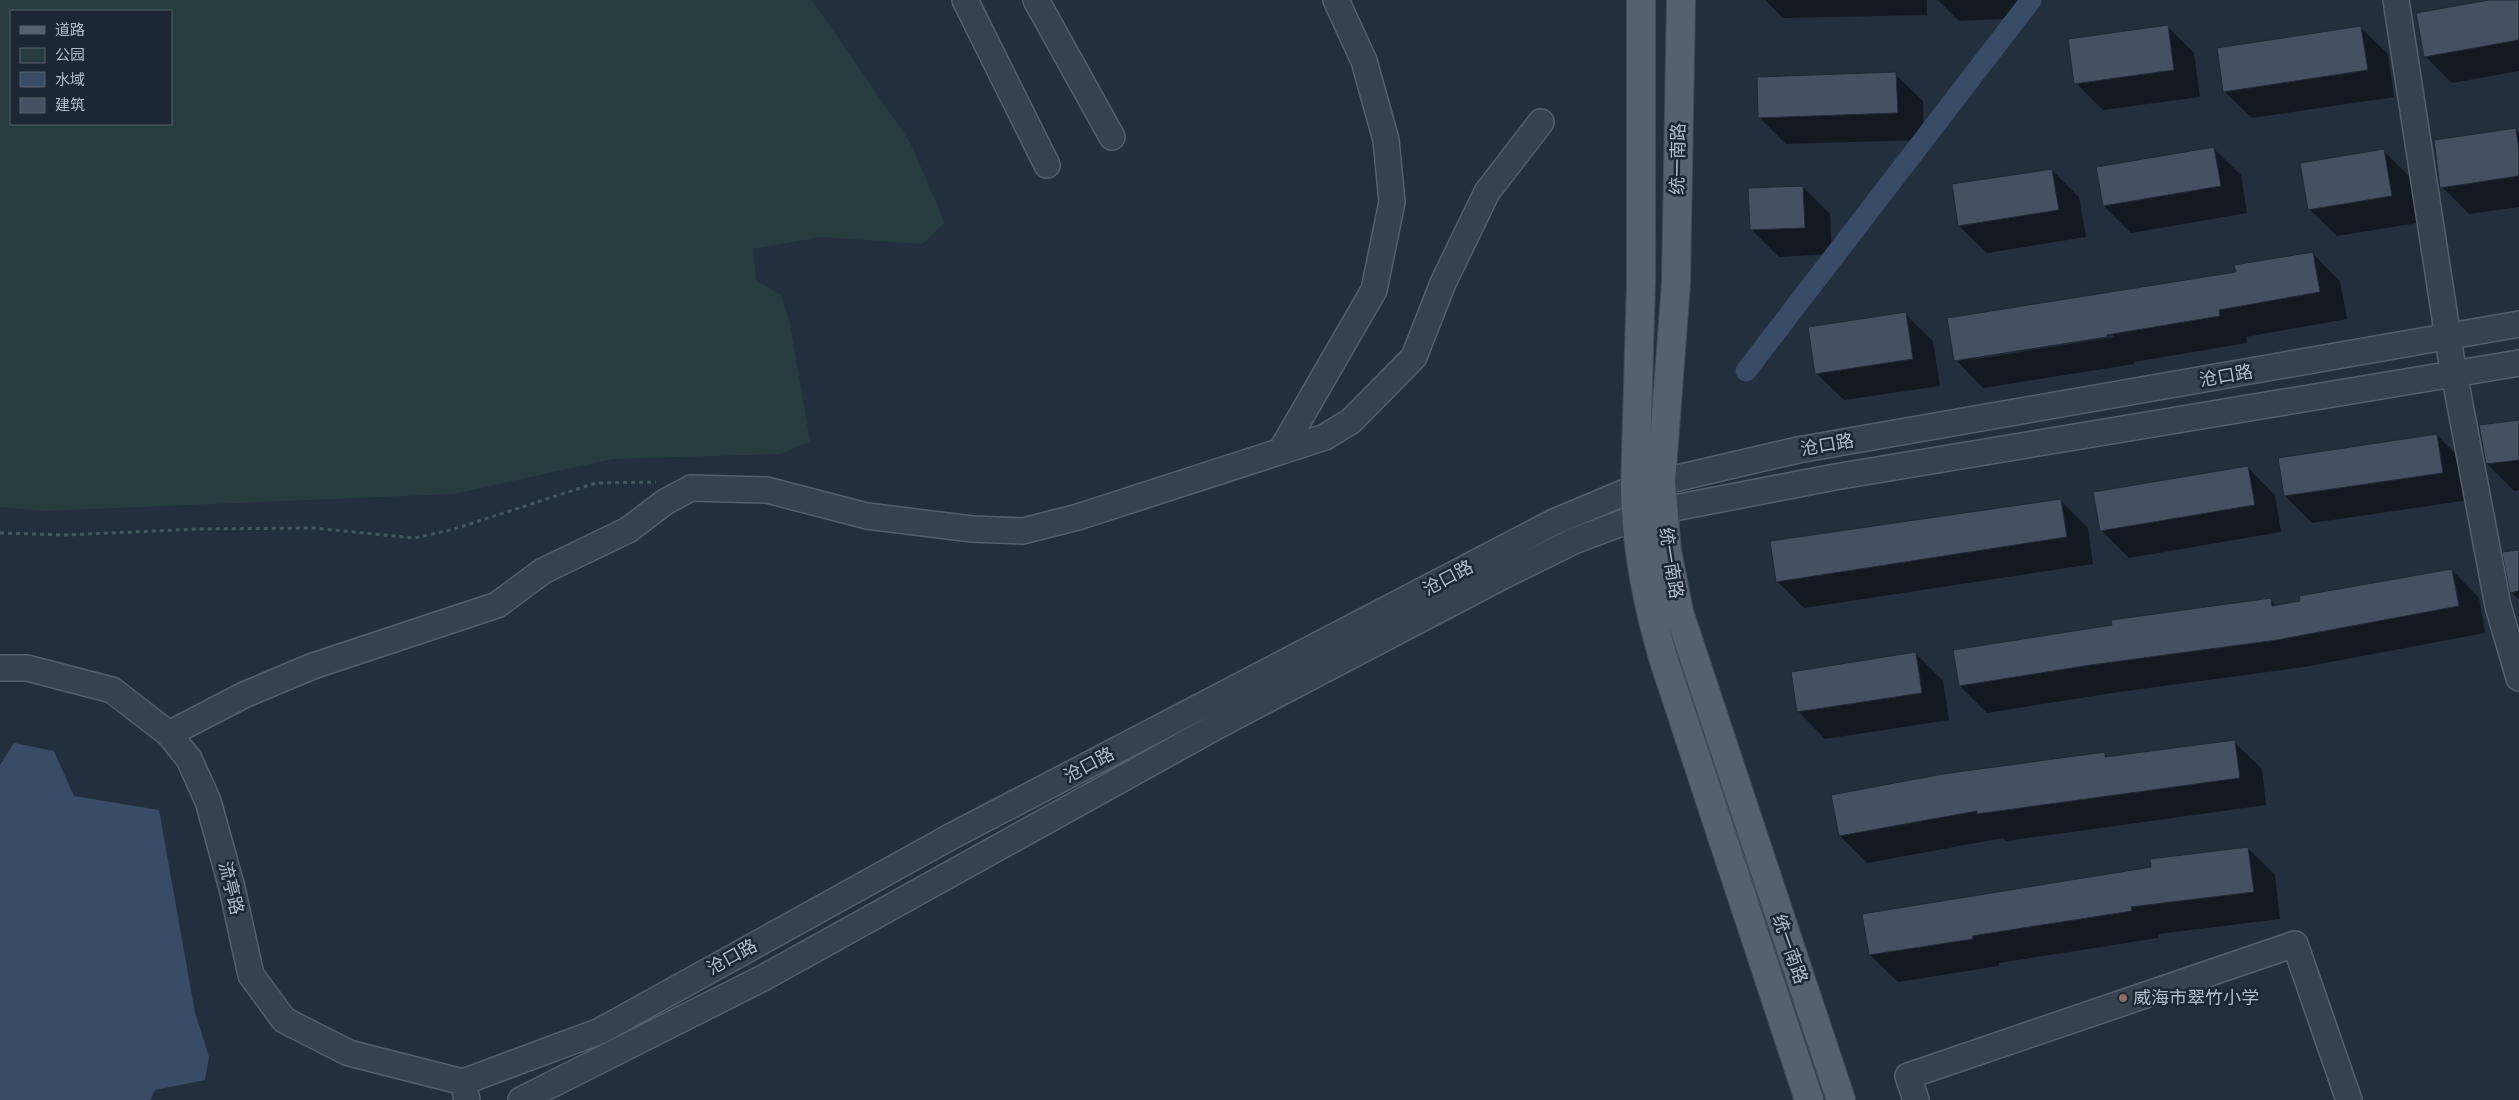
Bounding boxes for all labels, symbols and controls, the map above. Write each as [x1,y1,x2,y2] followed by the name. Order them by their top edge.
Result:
[10,10,172,125] legend
[55,21,85,39] text: 道路
[55,46,85,64] text: 公园
[55,71,85,89] text: 水域
[55,96,85,114] text: 建筑
[1666,123,1690,195] street label: 统一南路
[2198,360,2254,392] street label: 沧口路
[1799,429,1855,461] street label: 沧口路
[1655,526,1687,600] street label: 统一南路
[1419,556,1477,600] street label: 沧口路
[1060,743,1118,787] street label: 沧口路
[214,859,248,917] street label: 流亭路
[1768,911,1812,987] street label: 统一南路
[703,934,761,980] street label: 沧口路
[2133,987,2259,1009] place label: 威海市翠竹小学
[2117,992,2129,1004] marker: 威海市翠竹小学

